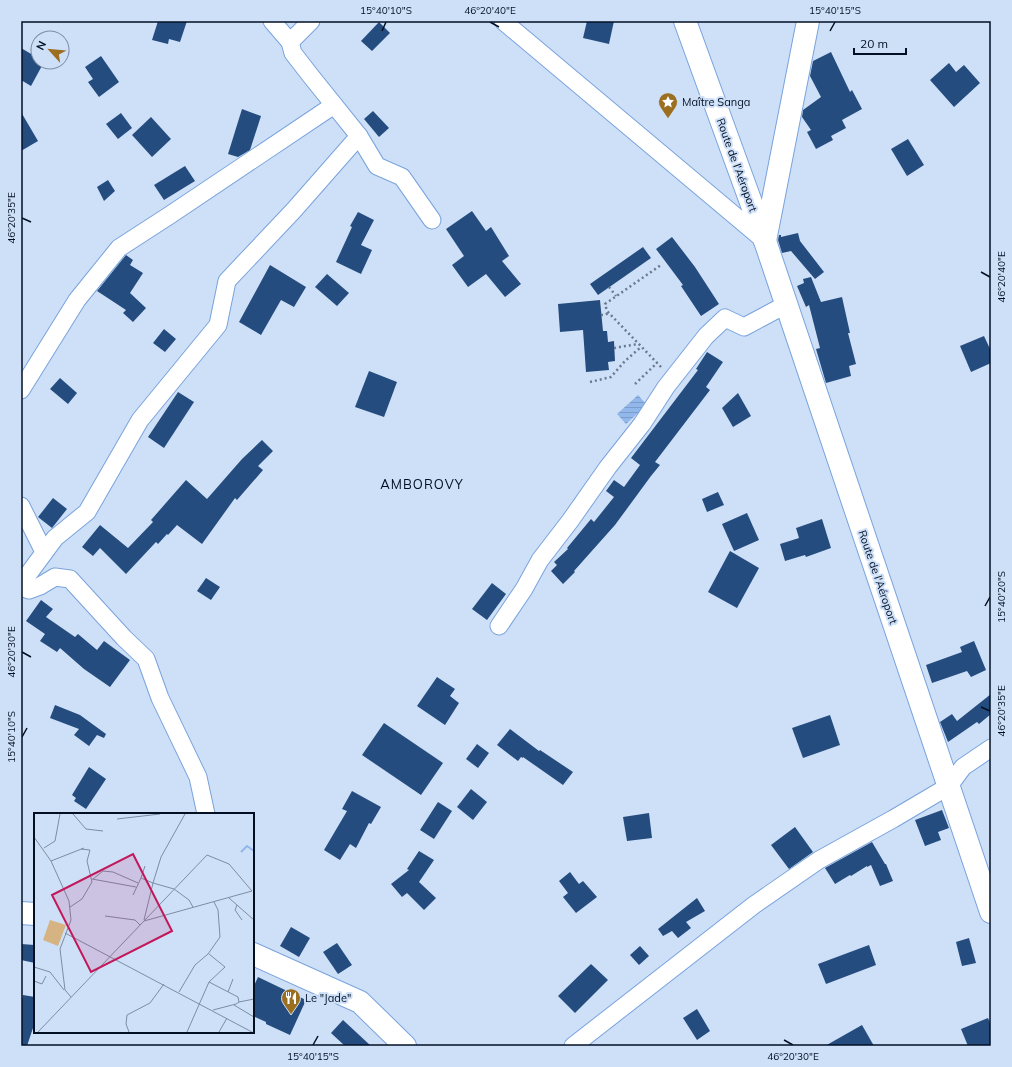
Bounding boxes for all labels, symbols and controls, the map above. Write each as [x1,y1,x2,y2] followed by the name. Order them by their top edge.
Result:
[360,4,412,17] text: 15°40'10"S
[464,4,516,17] text: 46°20'40"E
[809,4,861,17] text: 15°40'15"S
[30,30,70,70] north arrow
[854,30,906,56] scale bar
[860,36,888,51] text: 20 m
[33,39,49,52] text: N
[657,91,679,119] place icon: Maître Sanga
[682,95,750,109] place label: Maître Sanga
[714,116,760,214] street label: Route de l'Aéroport
[5,192,18,244] text: 46°20'35"E
[995,251,1008,303] text: 46°20'40"E
[380,476,464,492] district label: AMBOROVY
[855,528,901,626] street label: Route de l'Aéroport
[995,571,1008,623] text: 15°40'20"S
[5,626,18,678] text: 46°20'30"E
[995,685,1008,737] text: 46°20'35"E
[5,711,18,763] text: 15°40'10"S
[34,813,254,1033] inset map
[280,987,302,1015] restaurant icon: Le "Jade"
[305,991,351,1005] place label: Le "Jade"
[287,1050,339,1063] text: 15°40'15"S
[767,1050,819,1063] text: 46°20'30"E

